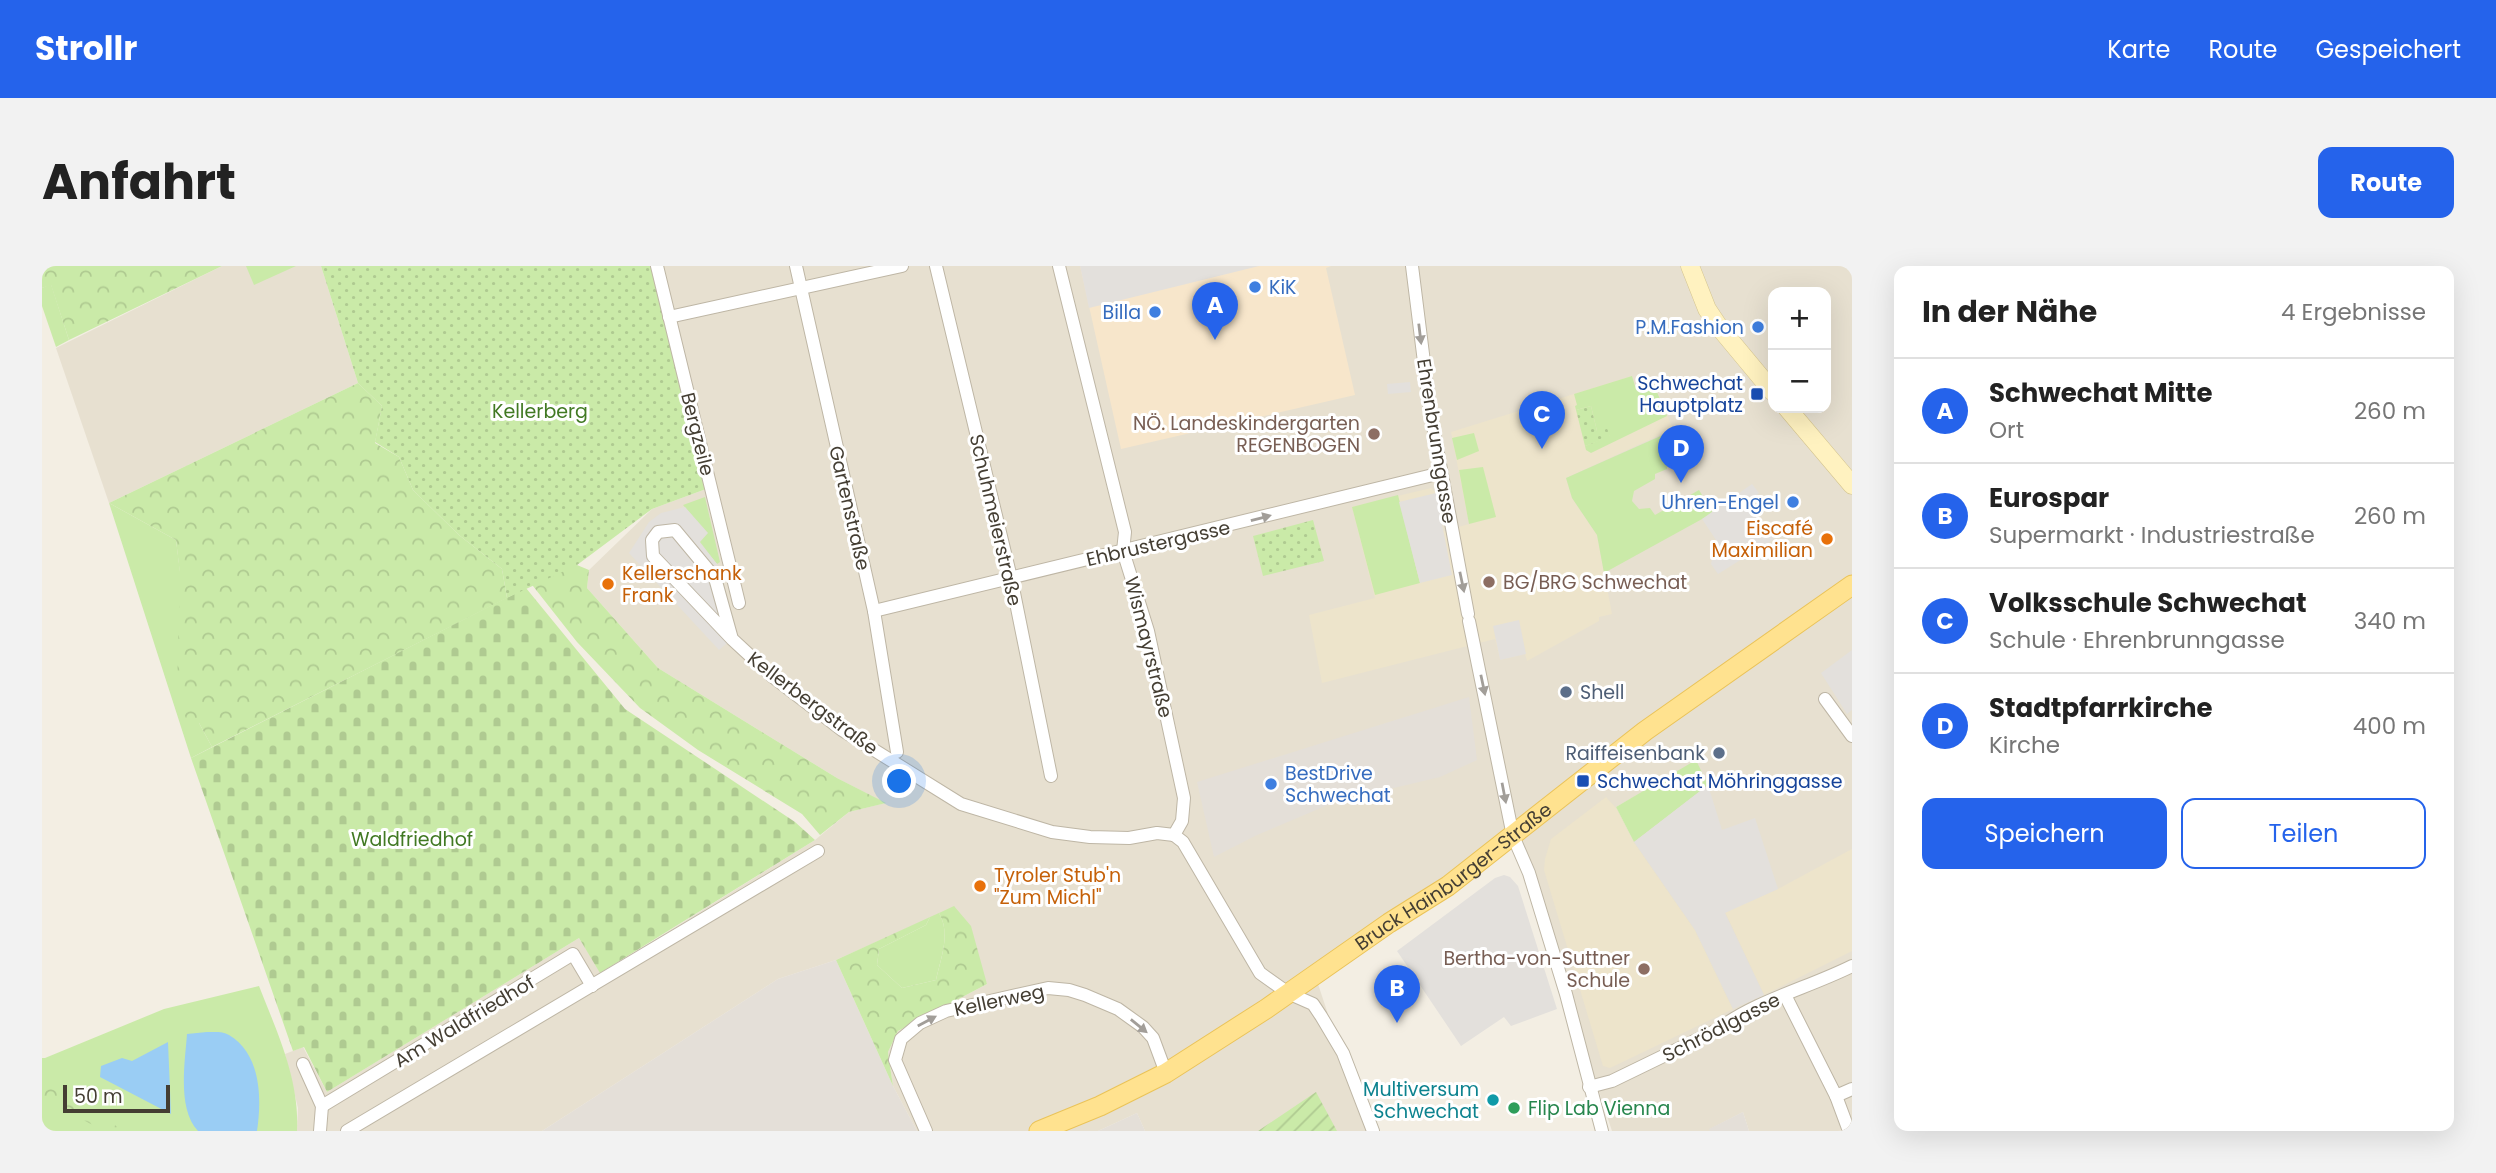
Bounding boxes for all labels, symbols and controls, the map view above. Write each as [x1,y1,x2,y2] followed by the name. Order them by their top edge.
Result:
[35,25,137,72] text: Strollr
[2107,33,2170,66] text: Karte
[2208,33,2277,66] text: Route
[2315,33,2461,66] text: Gespeichert
[2318,147,2454,218] button: Route
[42,148,236,216] text: Anfahrt
[1269,274,1296,301] place label: KiK
[1247,279,1263,295] marker: KiK
[1192,282,1238,340] pin: A
[1768,287,1831,413] map controls
[1768,287,1831,350] button: +
[1922,290,2097,333] text: In der Nähe
[2281,296,2426,328] text: 4 Ergebnisse
[1102,299,1141,326] place label: Billa
[1147,304,1163,320] marker: Billa
[1635,314,1744,341] place label: P.M.Fashion
[1750,319,1766,335] marker: P.M.Fashion
[1415,323,1426,345] one-way arrow
[1768,350,1831,413] button: −
[1410,357,1463,525] street label: Ehrenbrunngasse
[1637,370,1743,419] place label: Schwechat Hauptplatz
[1989,375,2212,411] text: Schwechat Mitte
[1749,386,1765,402] marker: Schwechat Hauptplatz
[674,390,721,479] street label: Bergzeile
[1519,391,1565,449] pin: C
[1937,395,1953,427] text: A
[2354,395,2426,427] text: 260 m
[492,398,588,425] park label: Kellerberg
[1133,410,1360,459] place label: NÖ. Landeskindergarten REGENBOGEN
[1989,414,2024,446] text: Ort
[1658,425,1704,483] pin: D
[1366,426,1382,442] marker: NÖ. Landeskindergarten REGENBOGEN
[963,432,1028,609] street label: Schuhmeierstraße
[822,443,877,573] street label: Gartenstraße
[1989,480,2109,516] text: Eurospar
[1661,489,1779,516] place label: Uhren-Engel
[1785,494,1801,510] marker: Uhren-Engel
[1937,500,1953,532] text: B
[2354,500,2426,532] text: 260 m
[1250,512,1272,523] one-way arrow
[1083,514,1233,573] street label: Ehbrustergasse
[1711,515,1813,564] place label: Eiscafé Maximilian
[1989,519,2315,551] text: Supermarkt · Industriestraße
[1819,531,1835,547] marker: Eiscafé Maximilian
[622,560,742,609] place label: Kellerschank Frank
[1503,569,1687,596] place label: BG/BRG Schwechat
[1456,571,1467,593] one-way arrow
[1118,574,1179,721] street label: Wismayrstraße
[1481,574,1497,590] marker: BG/BRG Schwechat
[600,576,616,592] marker: Kellerschank Frank
[1989,585,2307,621] text: Volksschule Schwechat
[1936,605,1954,637] text: C
[2354,605,2426,637] text: 340 m
[1989,624,2285,656] text: Schule · Ehrenbrunngasse
[742,645,884,762] street label: Kellerbergstraße
[1477,674,1488,696] one-way arrow
[1580,679,1624,706] place label: Shell
[1558,684,1574,700] marker: Shell
[1989,690,2212,726] text: Stadtpfarrkirche
[1937,710,1953,742] text: D
[2353,710,2426,742] text: 400 m
[1989,729,2060,761] text: Kirche
[1565,740,1705,767] place label: Raiffeisenbank
[1711,745,1727,761] marker: Raiffeisenbank
[1285,760,1391,809] place label: BestDrive Schwechat
[882,764,916,798] your location
[1597,768,1842,795] place label: Schwechat Möhringgasse
[1575,773,1591,789] marker: Schwechat Möhringgasse
[1263,776,1279,792] marker: BestDrive Schwechat
[1499,782,1510,804] one-way arrow
[1349,796,1558,957] street label: Bruck Hainburger-Straße
[1922,798,2167,869] button: Speichern
[2181,798,2426,869] button: Teilen
[351,826,473,853] park label: Waldfriedhof
[994,862,1121,911] place label: Tyroler Stub'n "Zum Michl"
[972,878,988,894] marker: Tyroler Stub'n "Zum Michl"
[1443,945,1630,994] place label: Bertha-von-Suttner Schule
[1636,961,1652,977] marker: Bertha-von-Suttner Schule
[1374,965,1420,1023] pin: B
[389,969,540,1074] street label: Am Waldfriedhof
[952,978,1047,1023] street label: Kellerweg
[1658,986,1785,1069] street label: Schrödlgasse
[917,1015,936,1027] one-way arrow
[1130,1018,1148,1033] one-way arrow
[1363,1076,1479,1125] place label: Multiversum Schwechat
[63,1082,170,1114] scale bar
[74,1083,123,1110] text: 50 m
[1485,1092,1501,1108] marker: Multiversum Schwechat
[1528,1095,1670,1122] place label: Flip Lab Vienna
[1506,1100,1522,1116] marker: Flip Lab Vienna

